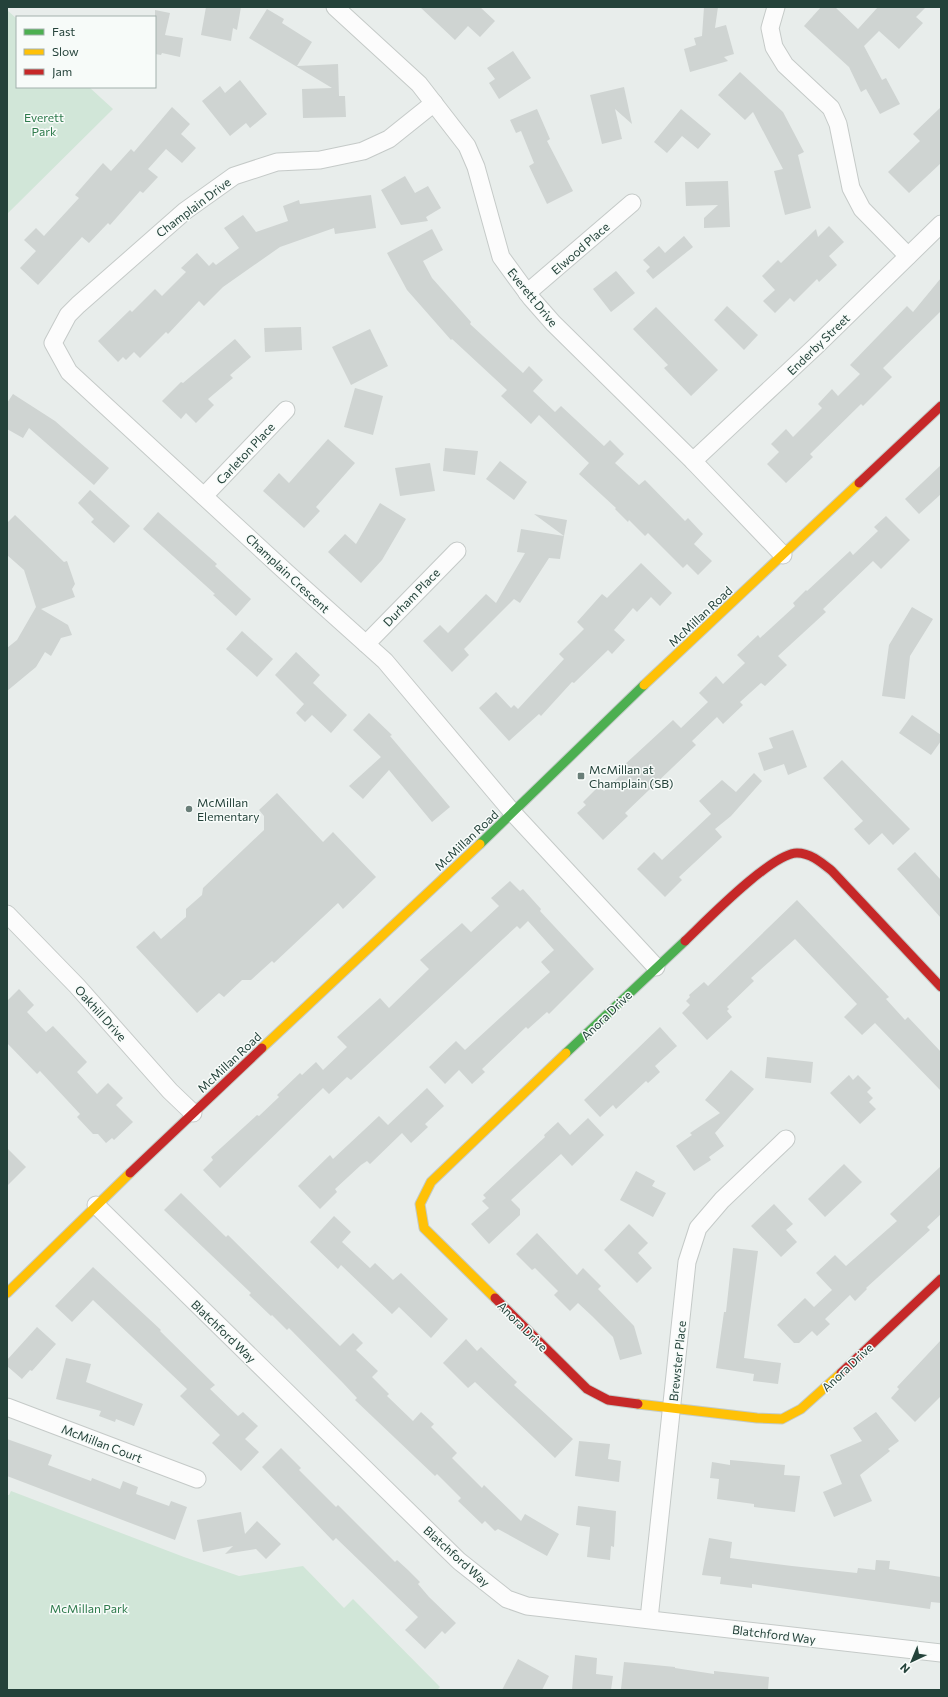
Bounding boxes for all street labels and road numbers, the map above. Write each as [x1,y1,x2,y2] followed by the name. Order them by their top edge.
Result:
[153,174,233,240] street label: Champlain Drive
[548,219,612,277] street label: Elwood Place
[505,265,561,329] street label: Everett Drive
[784,311,852,377] street label: Enderby Street
[213,419,277,487] street label: Carleton Place
[243,531,333,615] street label: Champlain Crescent
[380,565,442,629] street label: Durham Place
[665,583,735,649] street label: McMillan Road
[431,807,501,873] street label: McMillan Road
[72,982,130,1044] street label: Oakhill Drive
[578,988,634,1042] street label: Anora Drive
[194,1029,264,1095] street label: McMillan Road
[189,1297,259,1365] street label: Blatchford Way
[495,1298,551,1354] street label: Anora Drive
[666,1320,688,1402] street label: Brewster Place
[819,1340,875,1394] street label: Anora Drive
[60,1421,144,1465] street label: McMillan Court
[421,1523,493,1589] street label: Blatchford Way
[731,1622,817,1646] street label: Blatchford Way

